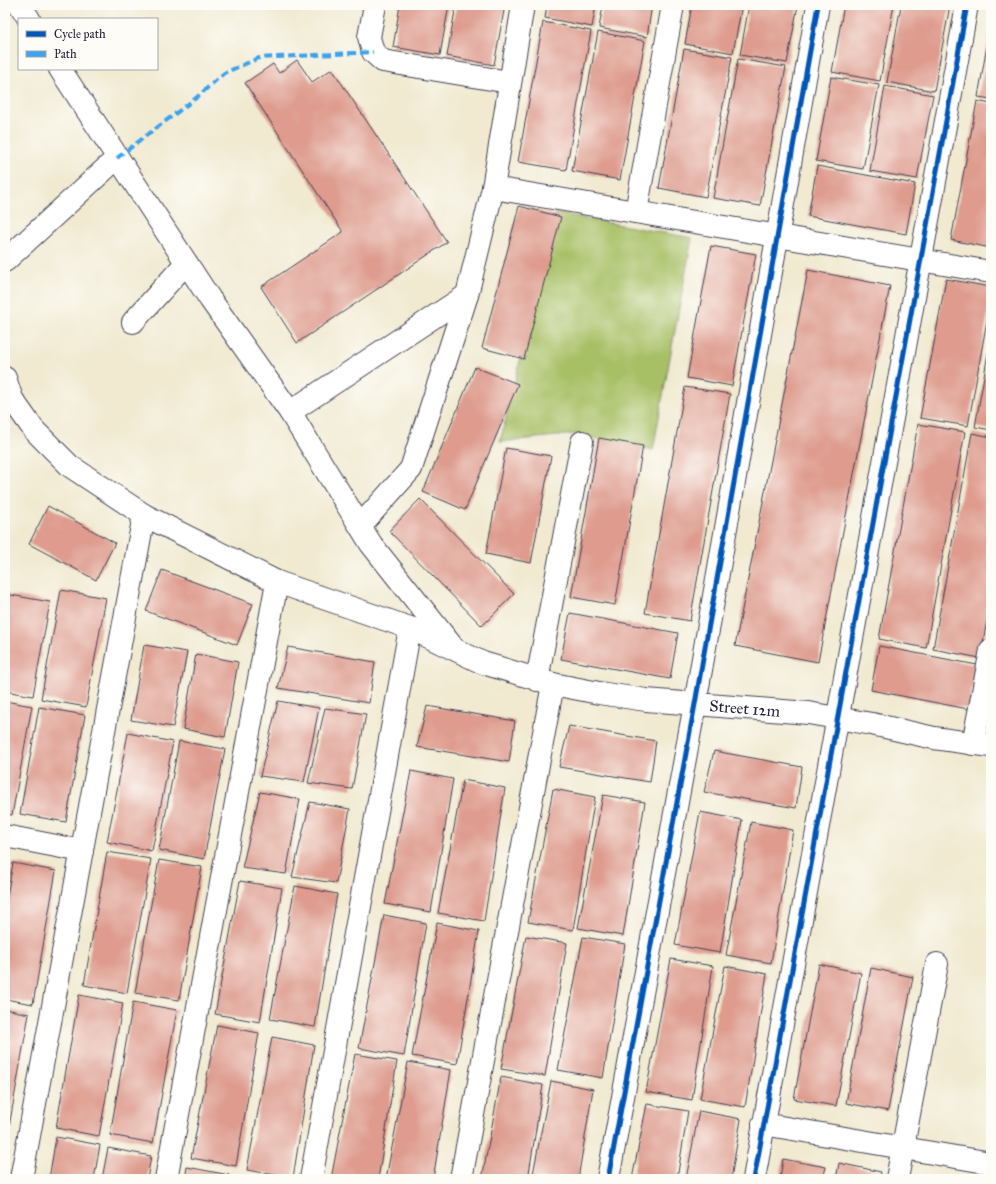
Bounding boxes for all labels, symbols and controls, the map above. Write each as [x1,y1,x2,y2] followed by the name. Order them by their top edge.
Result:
[18,18,158,70] legend
[54,27,106,41] text: Cycle path
[54,47,77,61] text: Path
[709,696,781,720] street label: Street 12m

